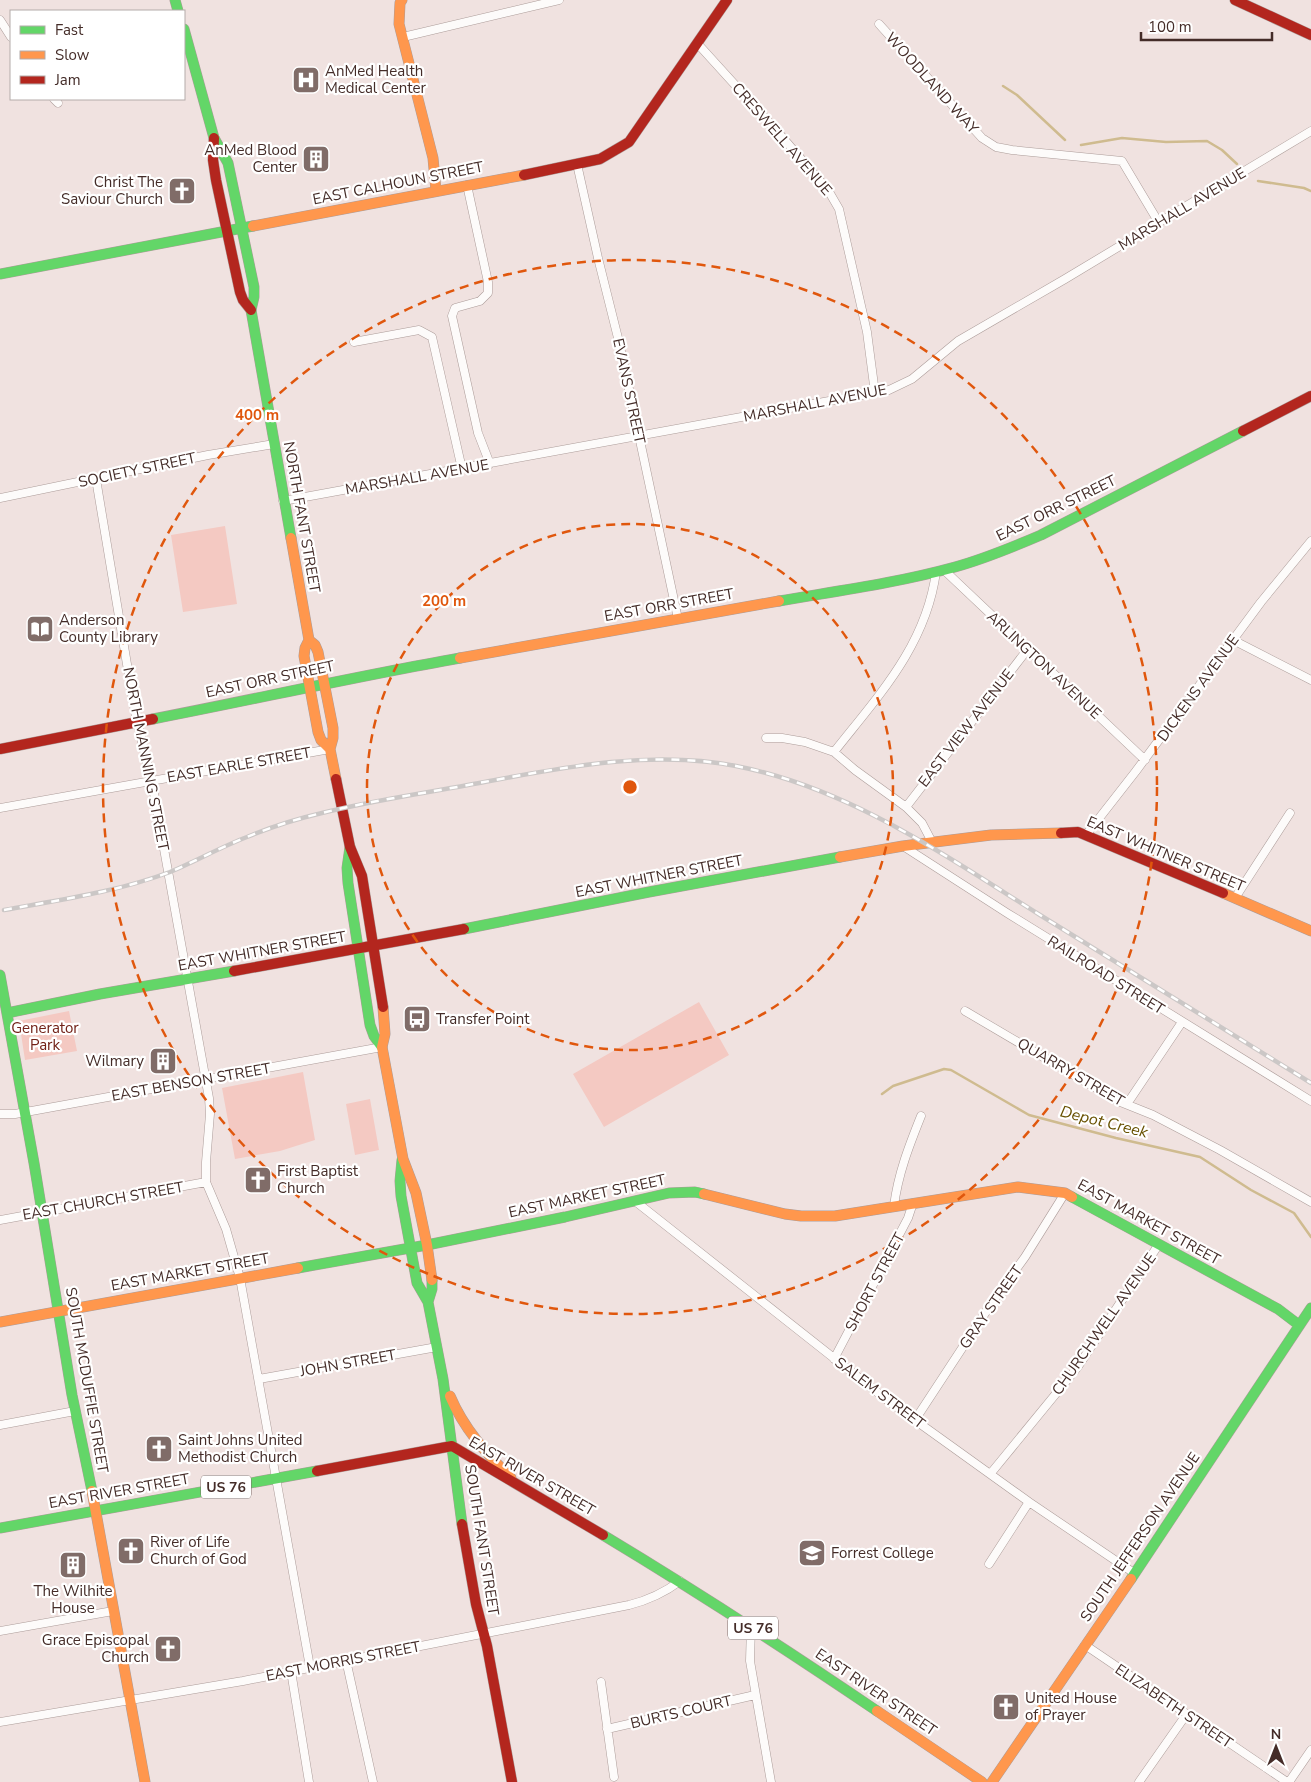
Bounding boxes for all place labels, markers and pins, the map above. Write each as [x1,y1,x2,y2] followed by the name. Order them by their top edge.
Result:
[325,61,426,98] place label: AnMed Health Medical Center
[291,65,321,95] hospital icon: AnMed Health Medical Center
[204,140,298,177] place label: AnMed Blood Center
[301,144,331,174] building icon: AnMed Blood Center
[61,172,163,209] place label: Christ The Saviour Church
[167,176,197,206] church icon: Christ The Saviour Church
[59,610,158,647] place label: Anderson County Library
[25,614,55,644] library icon: Anderson County Library
[621,778,639,796] centre of rings
[402,1004,432,1034] bus stop icon: Transfer Point
[436,1009,530,1029] place label: Transfer Point
[148,1046,178,1076] building icon: Wilmary
[85,1051,144,1071] place label: Wilmary
[277,1161,359,1198] place label: First Baptist Church
[243,1165,273,1195] church icon: First Baptist Church
[178,1430,302,1467] place label: Saint Johns United Methodist Church
[144,1434,174,1464] church icon: Saint Johns United Methodist Church
[150,1532,247,1569] place label: River of Life Church of God
[116,1536,146,1566] church icon: River of Life Church of God
[797,1538,827,1568] school or university icon: Forrest College
[831,1543,934,1563] place label: Forrest College
[58,1550,88,1580] building icon: The Wilhite House
[34,1581,113,1618] place label: The Wilhite House
[42,1630,150,1667] place label: Grace Episcopal Church
[153,1634,183,1664] church icon: Grace Episcopal Church
[1025,1688,1117,1725] place label: United House of Prayer
[991,1692,1021,1722] church icon: United House of Prayer

